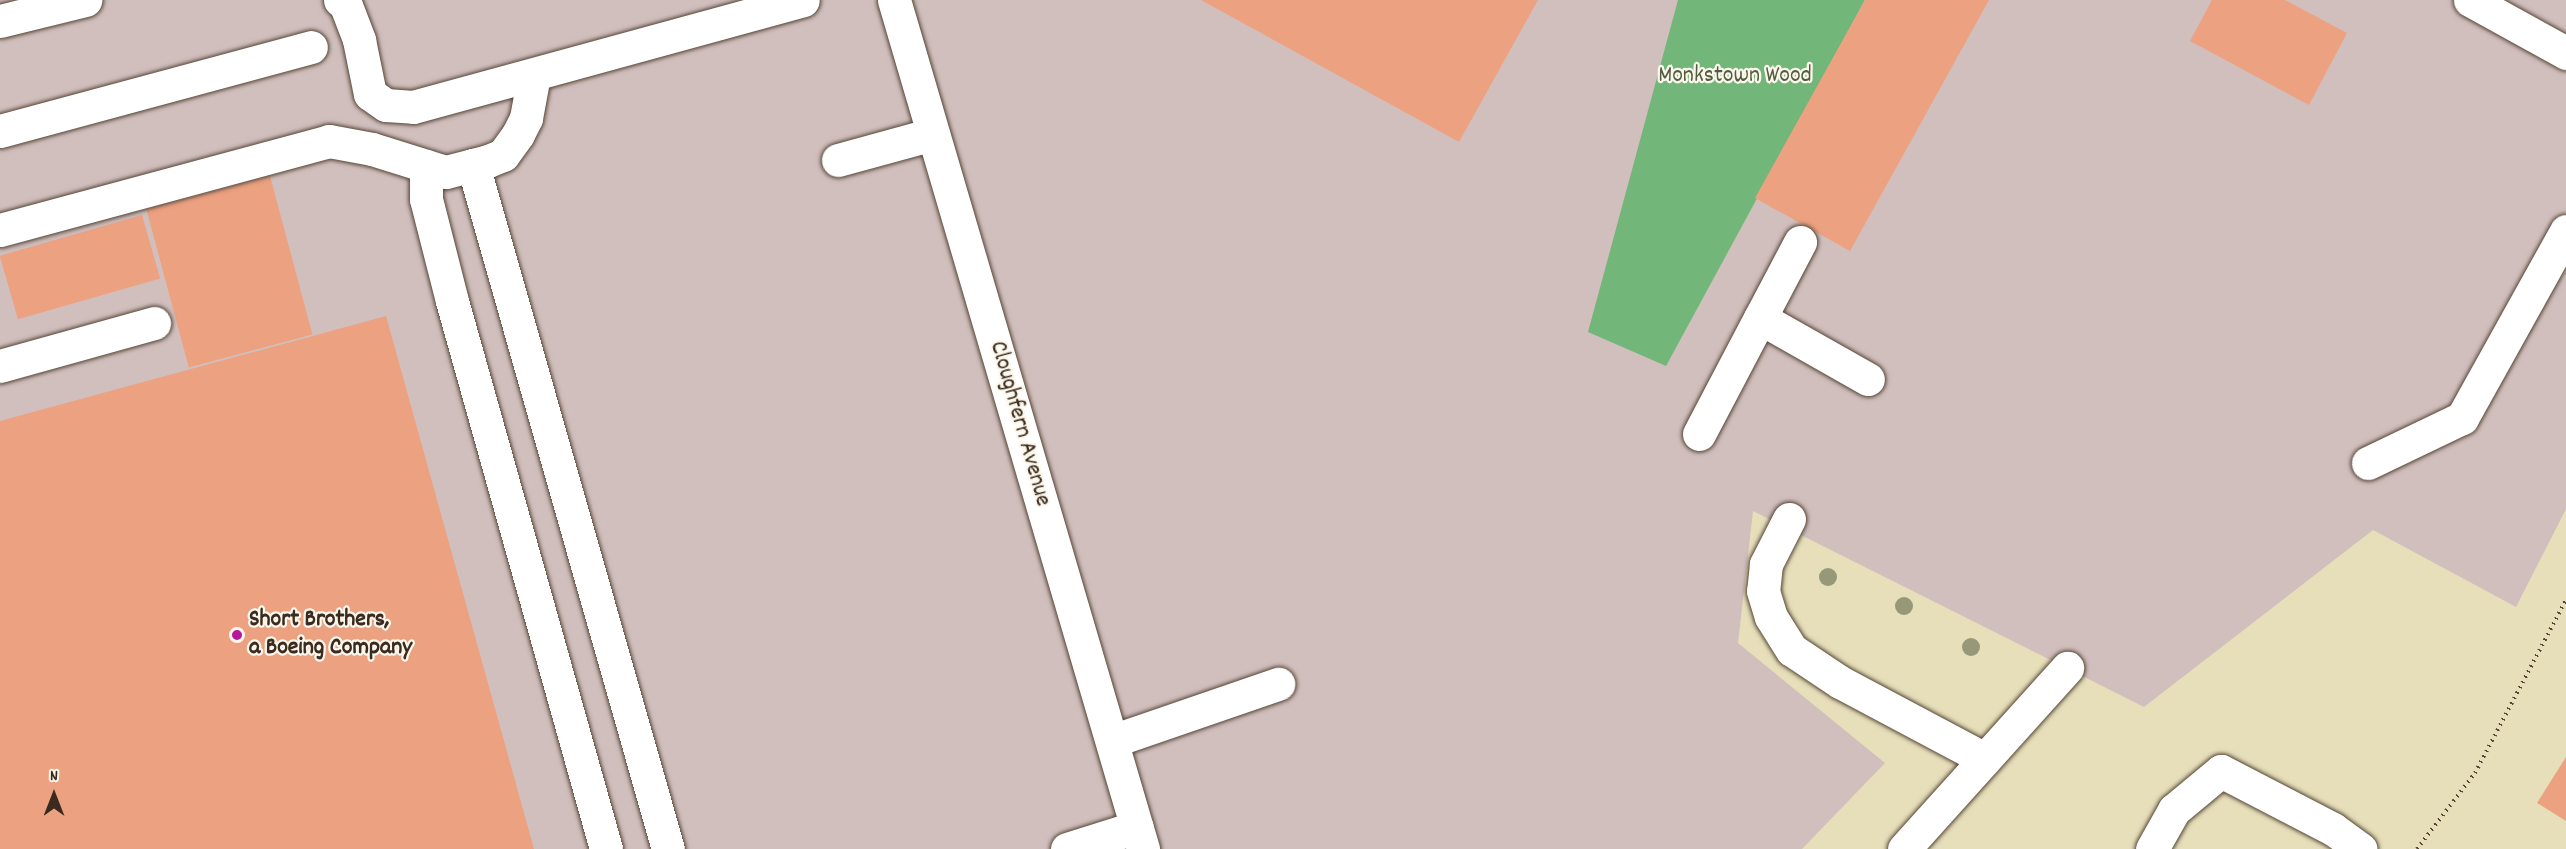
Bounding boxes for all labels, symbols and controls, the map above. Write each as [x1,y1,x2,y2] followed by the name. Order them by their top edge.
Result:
[1658,63,1812,91] park label: Monkstown Wood
[982,338,1056,510] street label: Cloughfern Avenue
[249,607,412,663] place label: Short Brothers, a Boeing Company
[230,628,244,642] marker: Short Brothers, a Boeing Company
[24,765,84,825] north arrow
[50,765,58,788] text: N

